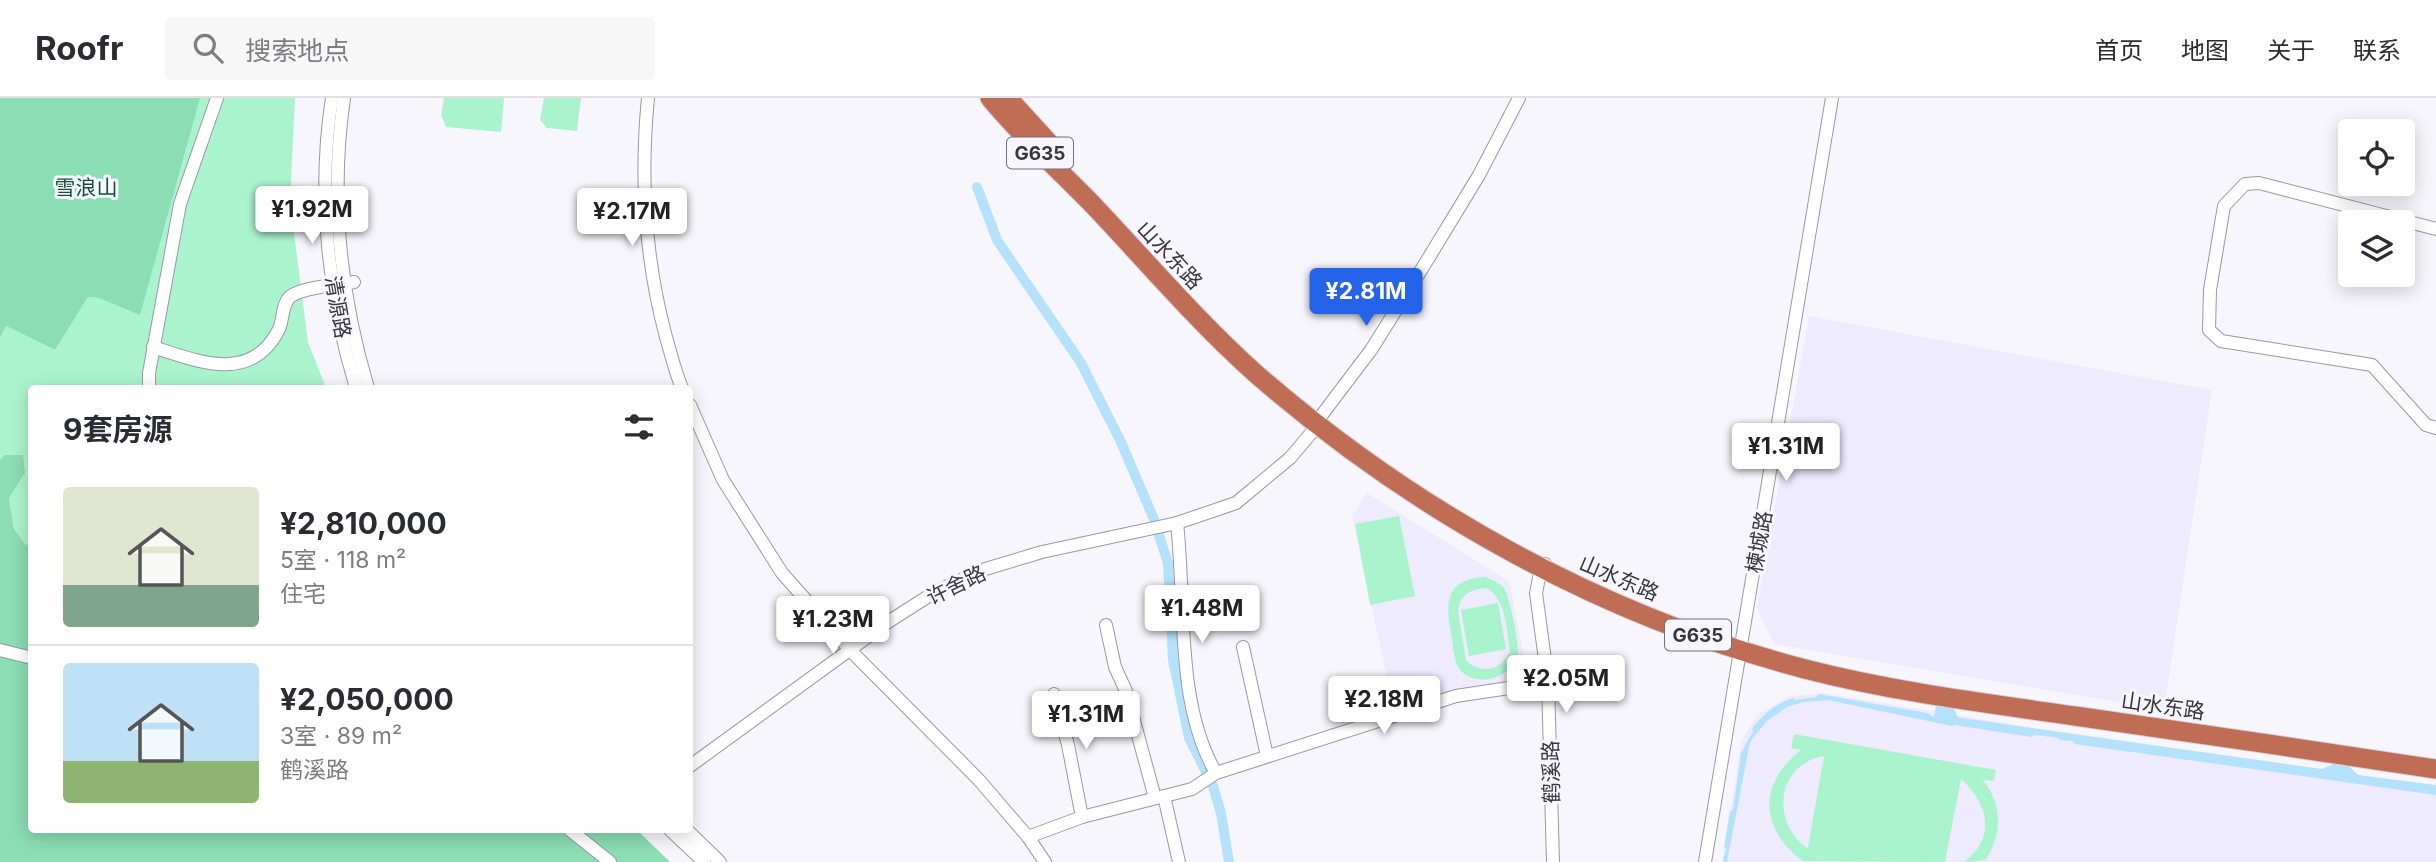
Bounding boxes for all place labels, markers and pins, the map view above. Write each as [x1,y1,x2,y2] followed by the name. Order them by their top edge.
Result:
[255,186,369,246] pin: ¥1.92M
[575,188,689,248] pin: ¥2.17M
[1309,268,1423,328] pin: ¥2.81M
[1729,424,1843,483] pin: ¥1.31M
[1145,586,1259,645] pin: ¥1.48M
[776,596,890,656] pin: ¥1.23M
[1509,656,1623,715] pin: ¥2.05M
[1327,676,1441,736] pin: ¥2.18M
[1029,692,1143,751] pin: ¥1.31M

